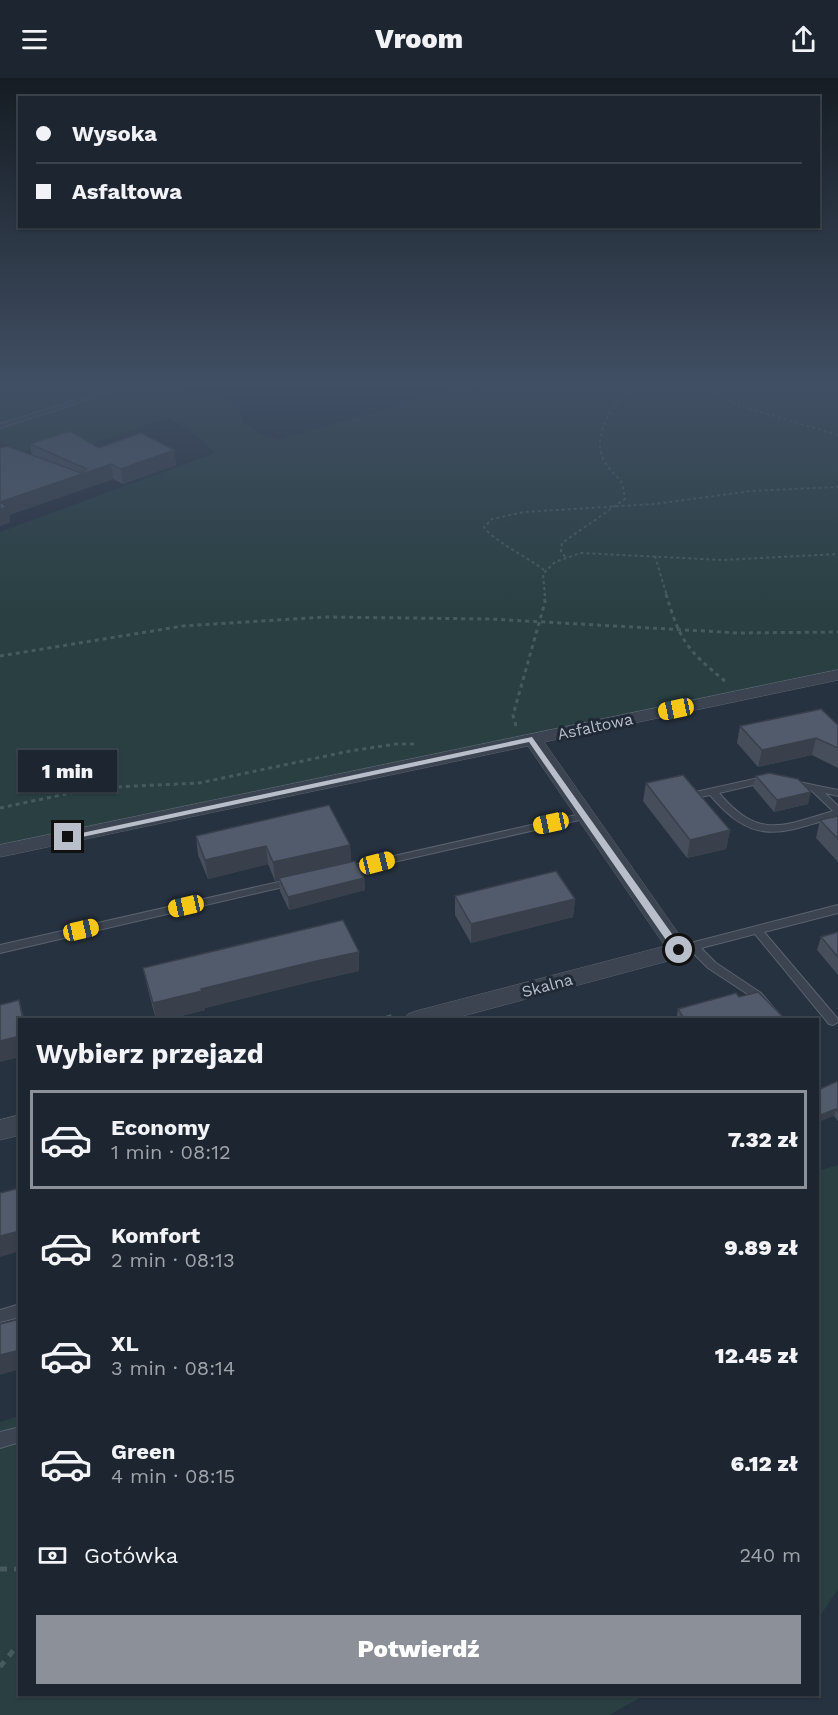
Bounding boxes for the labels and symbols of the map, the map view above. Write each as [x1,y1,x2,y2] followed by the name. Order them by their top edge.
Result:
[657,696,695,722] car
[556,709,635,744] street label: Asfaltowa
[19,750,118,792] callout: 1 min
[532,810,570,836] car
[54,823,81,850] route end
[357,850,397,876] car
[166,893,206,919] car
[61,917,101,943] car
[665,936,692,963] route start
[520,970,575,1001] street label: Skalna

